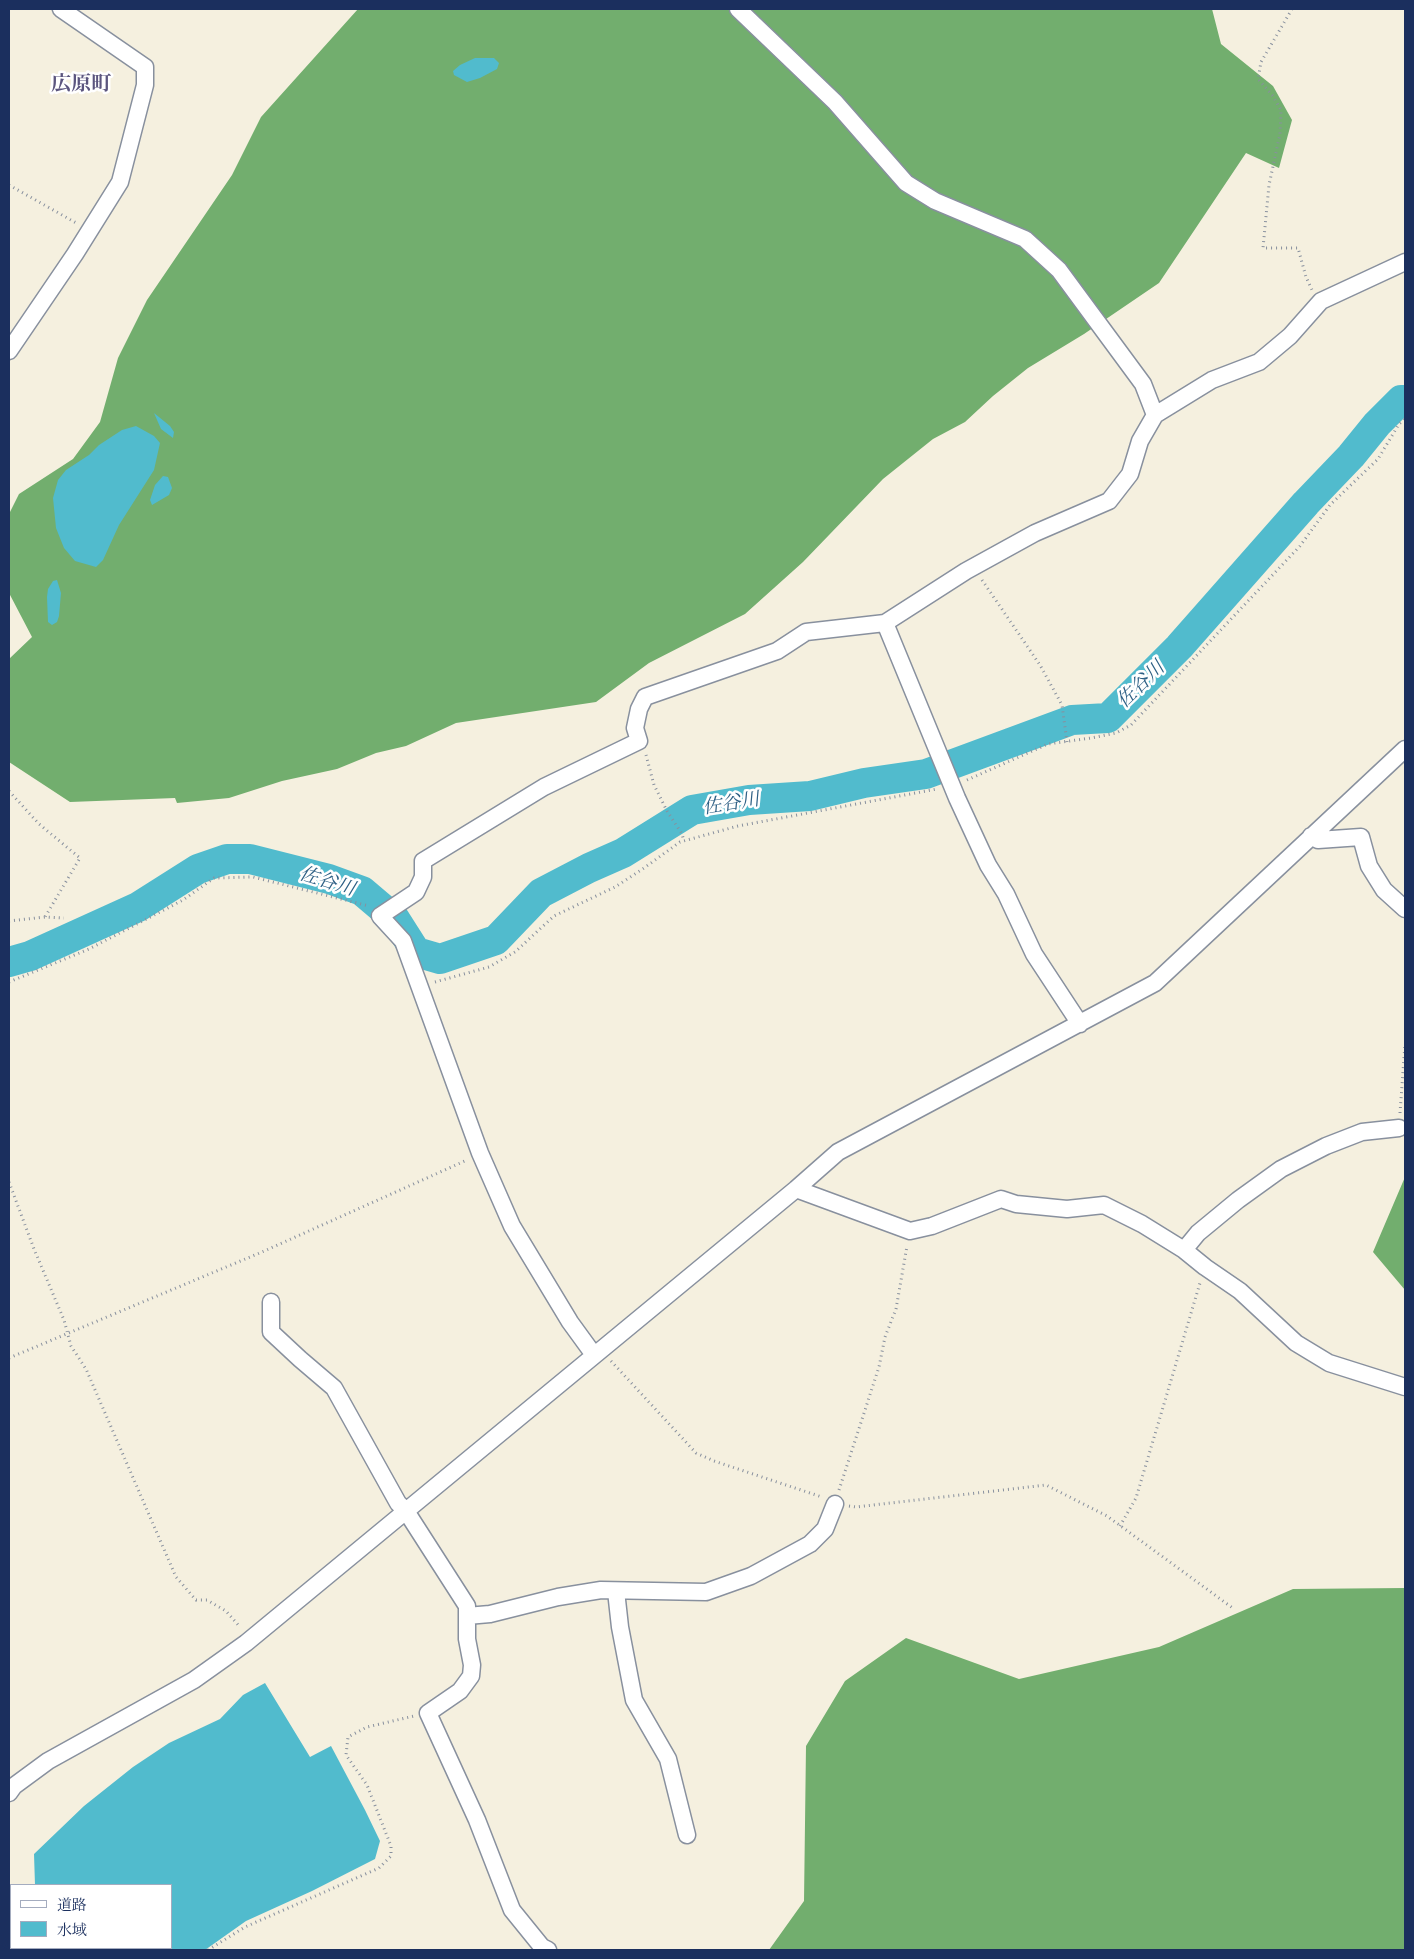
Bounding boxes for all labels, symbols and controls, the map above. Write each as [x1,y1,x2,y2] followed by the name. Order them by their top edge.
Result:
[51,73,111,97] district label: 広原町
[1113,657,1169,713] water label: 佐谷川
[701,788,761,820] water label: 佐谷川
[296,863,358,901] water label: 佐谷川
[10,1884,172,1949] legend
[57,1895,87,1914] text: 道路
[57,1920,87,1939] text: 水域

